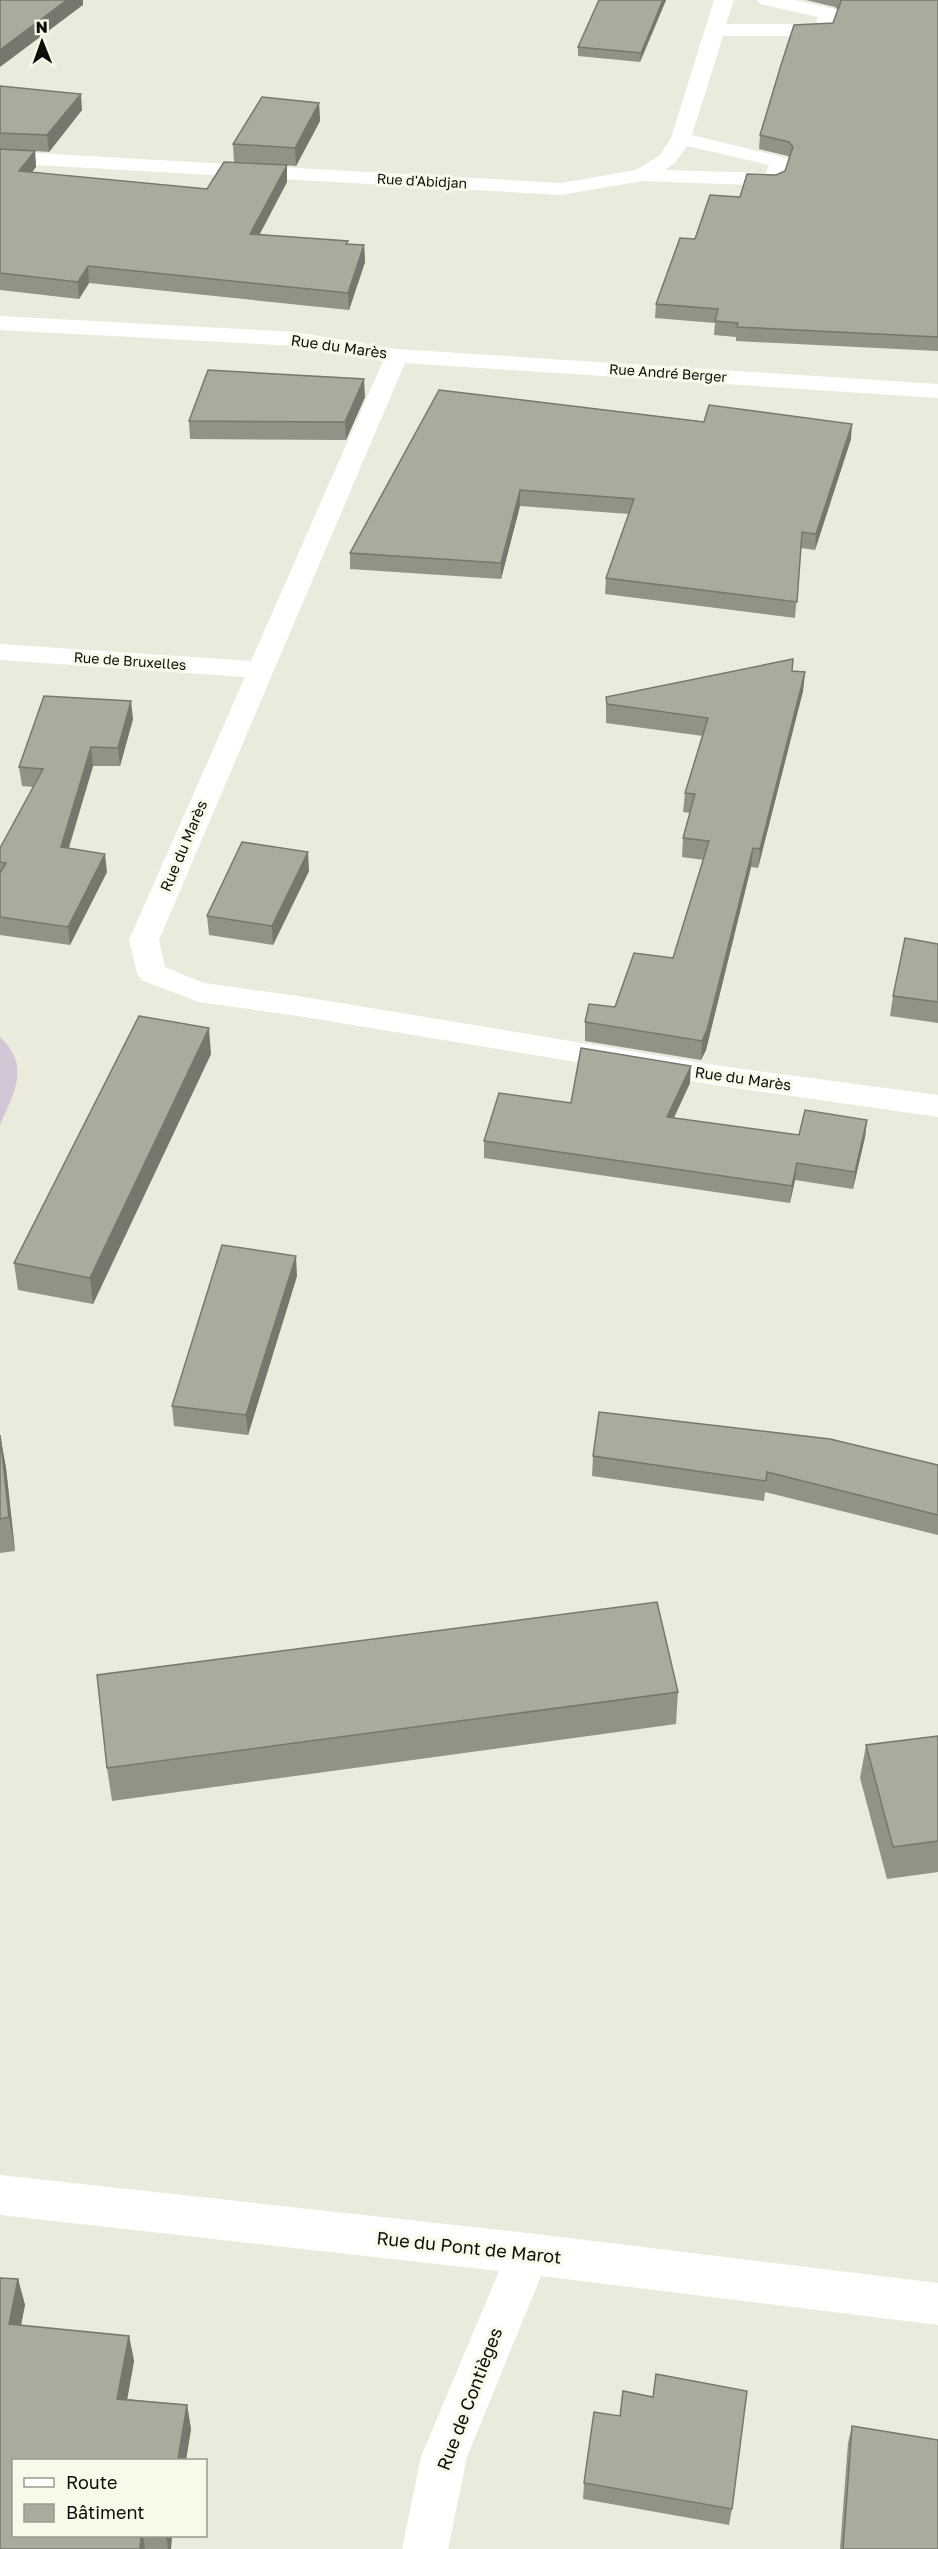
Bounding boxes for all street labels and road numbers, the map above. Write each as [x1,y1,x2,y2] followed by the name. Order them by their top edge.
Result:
[376,170,468,191] street label: Rue d'Abidjan
[290,330,389,362] street label: Rue du Marès
[609,360,728,385] street label: Rue André Berger
[73,648,187,673] street label: Rue de Bruxelles
[156,797,210,894] street label: Rue du Marès
[694,1062,793,1094] street label: Rue du Marès
[376,2226,563,2268] street label: Rue du Pont de Marot
[432,2324,506,2473] street label: Rue de Contièges

